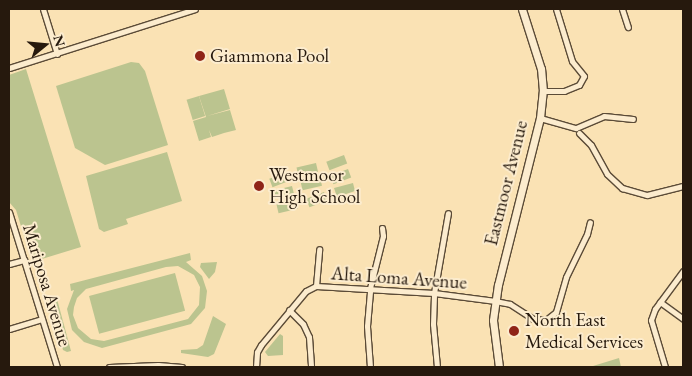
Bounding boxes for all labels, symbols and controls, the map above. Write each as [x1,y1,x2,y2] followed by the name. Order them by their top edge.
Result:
[20,20,70,70] north arrow
[49,33,70,49] text: N
[210,45,329,67] place label: Giammona Pool
[194,50,206,62] marker: Giammona Pool
[479,118,533,248] street label: Eastmoor Avenue
[269,164,360,208] place label: Westmoor High School
[253,180,265,192] marker: Westmoor High School
[18,221,76,349] street label: Mariposa Avenue
[330,262,468,294] street label: Alta Loma Avenue
[525,309,643,353] place label: North East Medical Services
[507,324,521,338] marker: North East Medical Services

